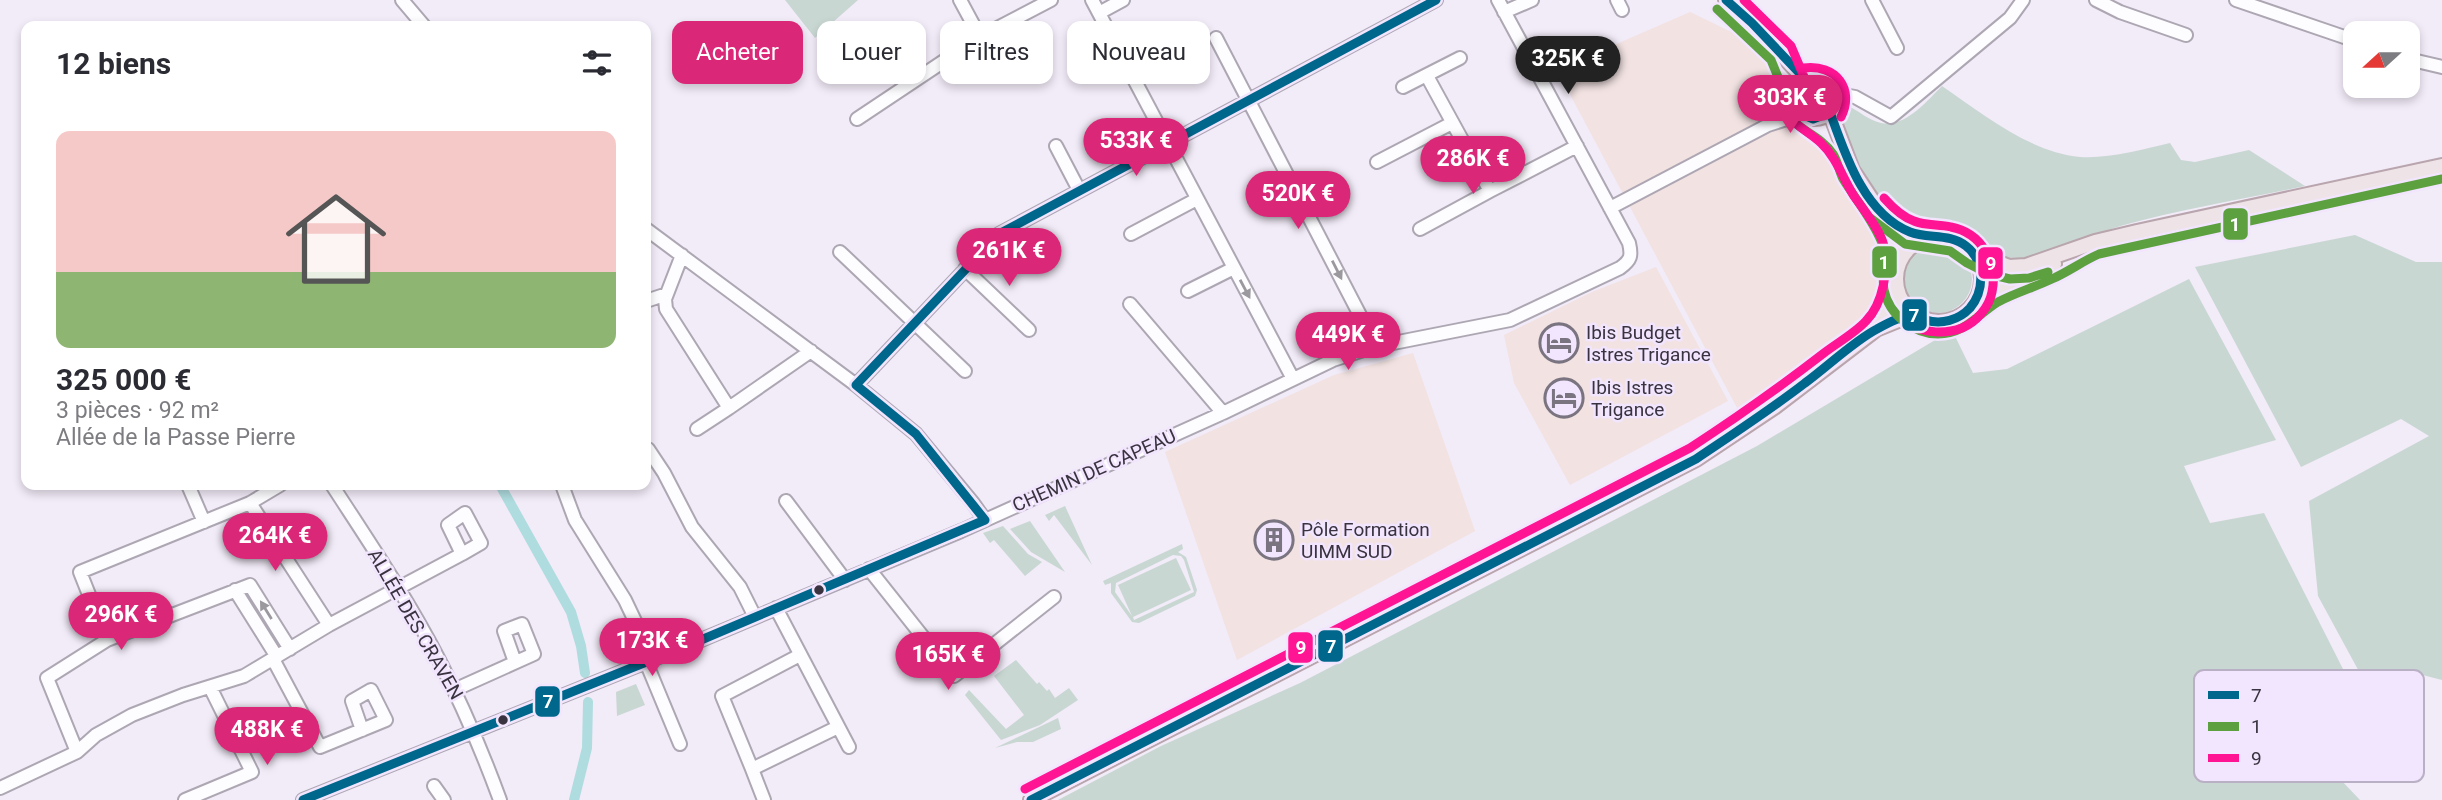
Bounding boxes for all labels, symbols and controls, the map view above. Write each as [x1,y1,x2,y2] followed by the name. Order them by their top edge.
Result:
[672,21,803,84] chip: Acheter
[817,21,926,84] chip: Louer
[940,21,1053,84] chip: Filtres
[1067,21,1210,84] chip: Nouveau
[2343,21,2420,98] north arrow
[2343,21,2420,98] map controls
[1511,36,1625,96] pin: 325K €
[578,44,616,82] icon: filters
[1531,45,1605,72] text: 325K €
[56,46,171,81] text: 12 biens
[1733,76,1847,135] pin: 303K €
[1753,84,1827,111] text: 303K €
[1079,118,1193,178] pin: 533K €
[1099,127,1173,154] text: 533K €
[1416,136,1530,196] pin: 286K €
[1436,145,1510,172] text: 286K €
[1241,172,1355,231] pin: 520K €
[273,176,399,302] icon: home
[1261,180,1335,207] text: 520K €
[2222,207,2249,241] line badge: 1
[2230,213,2240,236] text: 1
[952,229,1066,288] pin: 261K €
[972,237,1046,264] text: 261K €
[1871,245,1898,279] line badge: 1
[1977,246,2004,280] line badge: 9
[1879,251,1889,274] text: 1
[1986,252,1996,275] text: 9
[1331,260,1342,280] one-way arrow
[1240,279,1251,299] one-way arrow
[1901,298,1928,332] line badge: 7
[1909,304,1920,327] text: 7
[1291,312,1405,372] pin: 449K €
[1311,321,1385,348] text: 449K €
[1586,321,1711,366] place label: Ibis Budget Istres Trigance
[1538,322,1580,364] hotel icon: Ibis Budget Istres Trigance
[56,362,191,397] text: 325 000 €
[1591,376,1673,421] place label: Ibis Istres Trigance
[1543,377,1585,419] hotel icon: Ibis Istres Trigance
[56,397,219,424] text: 3 pièces · 92 m²
[56,424,295,451] text: Allée de la Passe Pierre
[1009,424,1180,517] street label: CHEMIN DE CAPEAU
[218,514,332,573] pin: 264K €
[1301,518,1430,563] place label: Pôle Formation UIMM SUD
[1253,519,1295,561] building icon: Pôle Formation UIMM SUD
[238,522,312,549] text: 264K €
[363,545,468,704] street label: ALLÉE DES CRAVEN
[812,583,826,597] unlabelled marker
[64,592,178,652] pin: 296K €
[84,601,158,628] text: 296K €
[259,601,272,620] one-way arrow
[595,618,709,678] pin: 173K €
[615,627,689,654] text: 173K €
[1317,629,1344,663] line badge: 7
[1287,631,1314,664] line badge: 9
[891,632,1005,692] pin: 165K €
[1326,635,1337,658] text: 7
[1296,636,1306,659] text: 9
[911,641,985,668] text: 165K €
[2194,670,2424,782] legend
[2251,684,2262,707] text: 7
[534,685,561,718] line badge: 7
[543,690,554,713] text: 7
[210,708,324,767] pin: 488K €
[496,713,510,727] unlabelled marker
[2251,715,2262,738] text: 1
[230,716,304,743] text: 488K €
[2251,747,2262,770] text: 9

